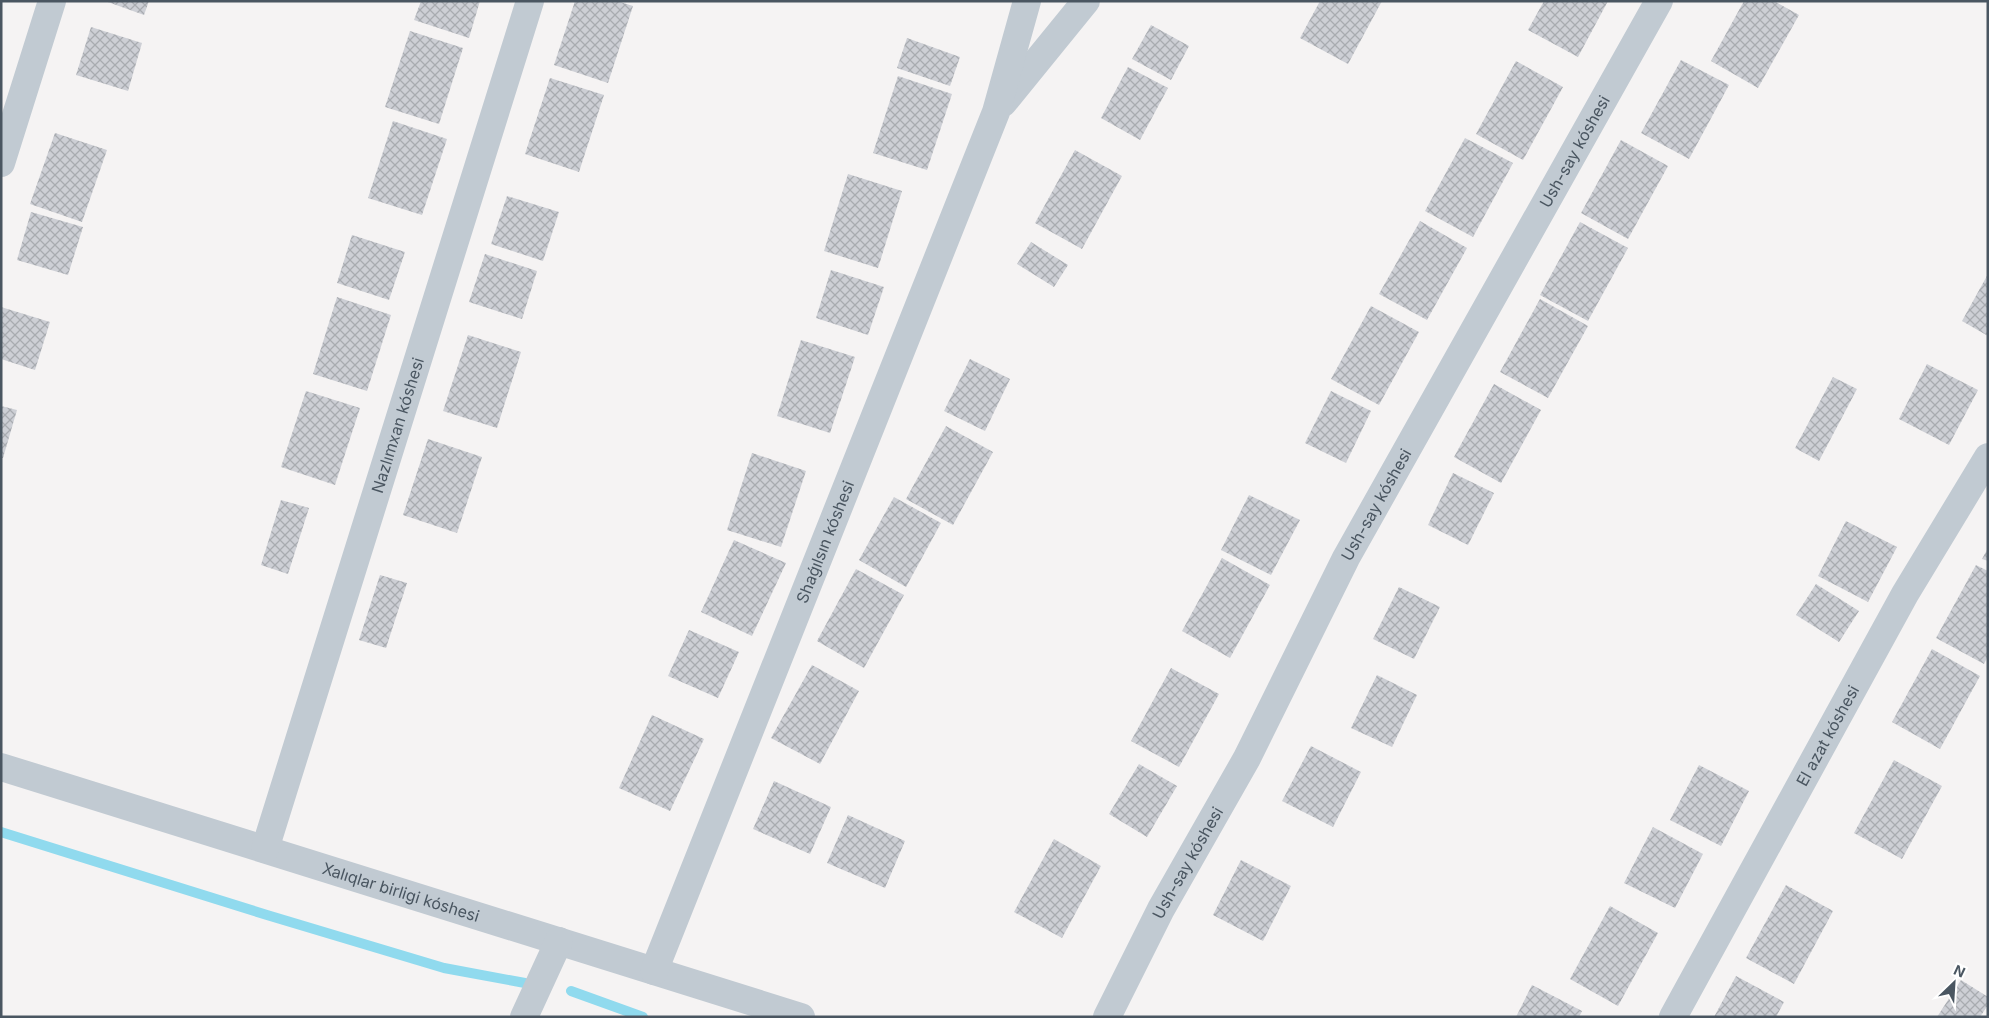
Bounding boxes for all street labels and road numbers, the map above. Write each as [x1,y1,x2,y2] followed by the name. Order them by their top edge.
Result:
[1535,92,1614,211] street label: Ush-say kóshesi
[367,355,428,495] street label: Nazlımxan kóshesi
[1337,445,1415,564] street label: Ush-say kóshesi
[792,478,858,606] street label: Shaǵılsın kóshesi
[1792,682,1863,790] street label: El azat kóshesi
[1148,803,1227,922] street label: Ush-say kóshesi
[320,858,482,926] street label: Xalıqlar birligi kóshesi

